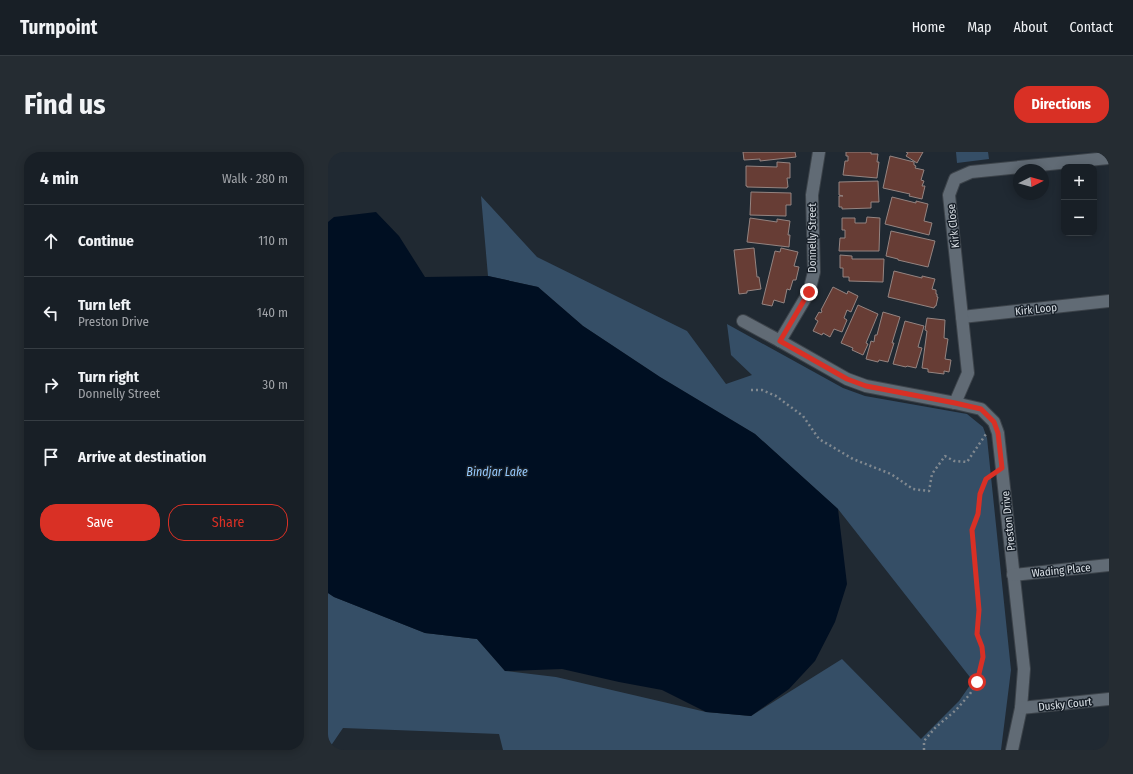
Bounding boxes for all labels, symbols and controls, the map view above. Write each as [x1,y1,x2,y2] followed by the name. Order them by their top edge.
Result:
[20,16,97,39] text: Turnpoint
[912,19,945,36] text: Home
[967,19,991,36] text: Map
[1013,19,1048,36] text: About
[1070,19,1113,36] text: Contact
[1014,86,1109,123] button: Directions
[24,88,106,121] text: Find us
[1013,164,1049,200] north arrow
[1061,164,1097,236] map controls
[1061,164,1097,200] button: +
[40,168,79,189] text: 4 min
[222,171,288,186] text: Walk · 280 m
[1061,200,1097,236] button: −
[806,203,819,273] street label: Donnelly Street
[945,203,962,249] street label: Kirk Close
[40,230,62,252] icon: ahead
[78,232,134,250] text: Continue
[258,233,288,248] text: 110 m
[800,283,818,301] route end
[78,296,131,314] text: Turn left
[1014,301,1058,318] street label: Kirk Loop
[40,302,62,324] icon: left
[257,305,288,320] text: 140 m
[78,314,149,329] text: Preston Drive
[78,368,139,386] text: Turn right
[40,374,62,396] icon: right
[262,377,288,392] text: 30 m
[78,386,160,401] text: Donnelly Street
[40,446,62,468] icon: arrive
[78,448,206,466] text: Arrive at destination
[466,465,528,479] water label: Bindjar Lake
[999,490,1018,552] street label: Preston Drive
[40,504,160,541] button: Save
[168,504,288,541] button: Share
[1031,561,1091,580] street label: Wading Place
[968,673,986,691] route start
[1038,695,1093,714] street label: Dusky Court

